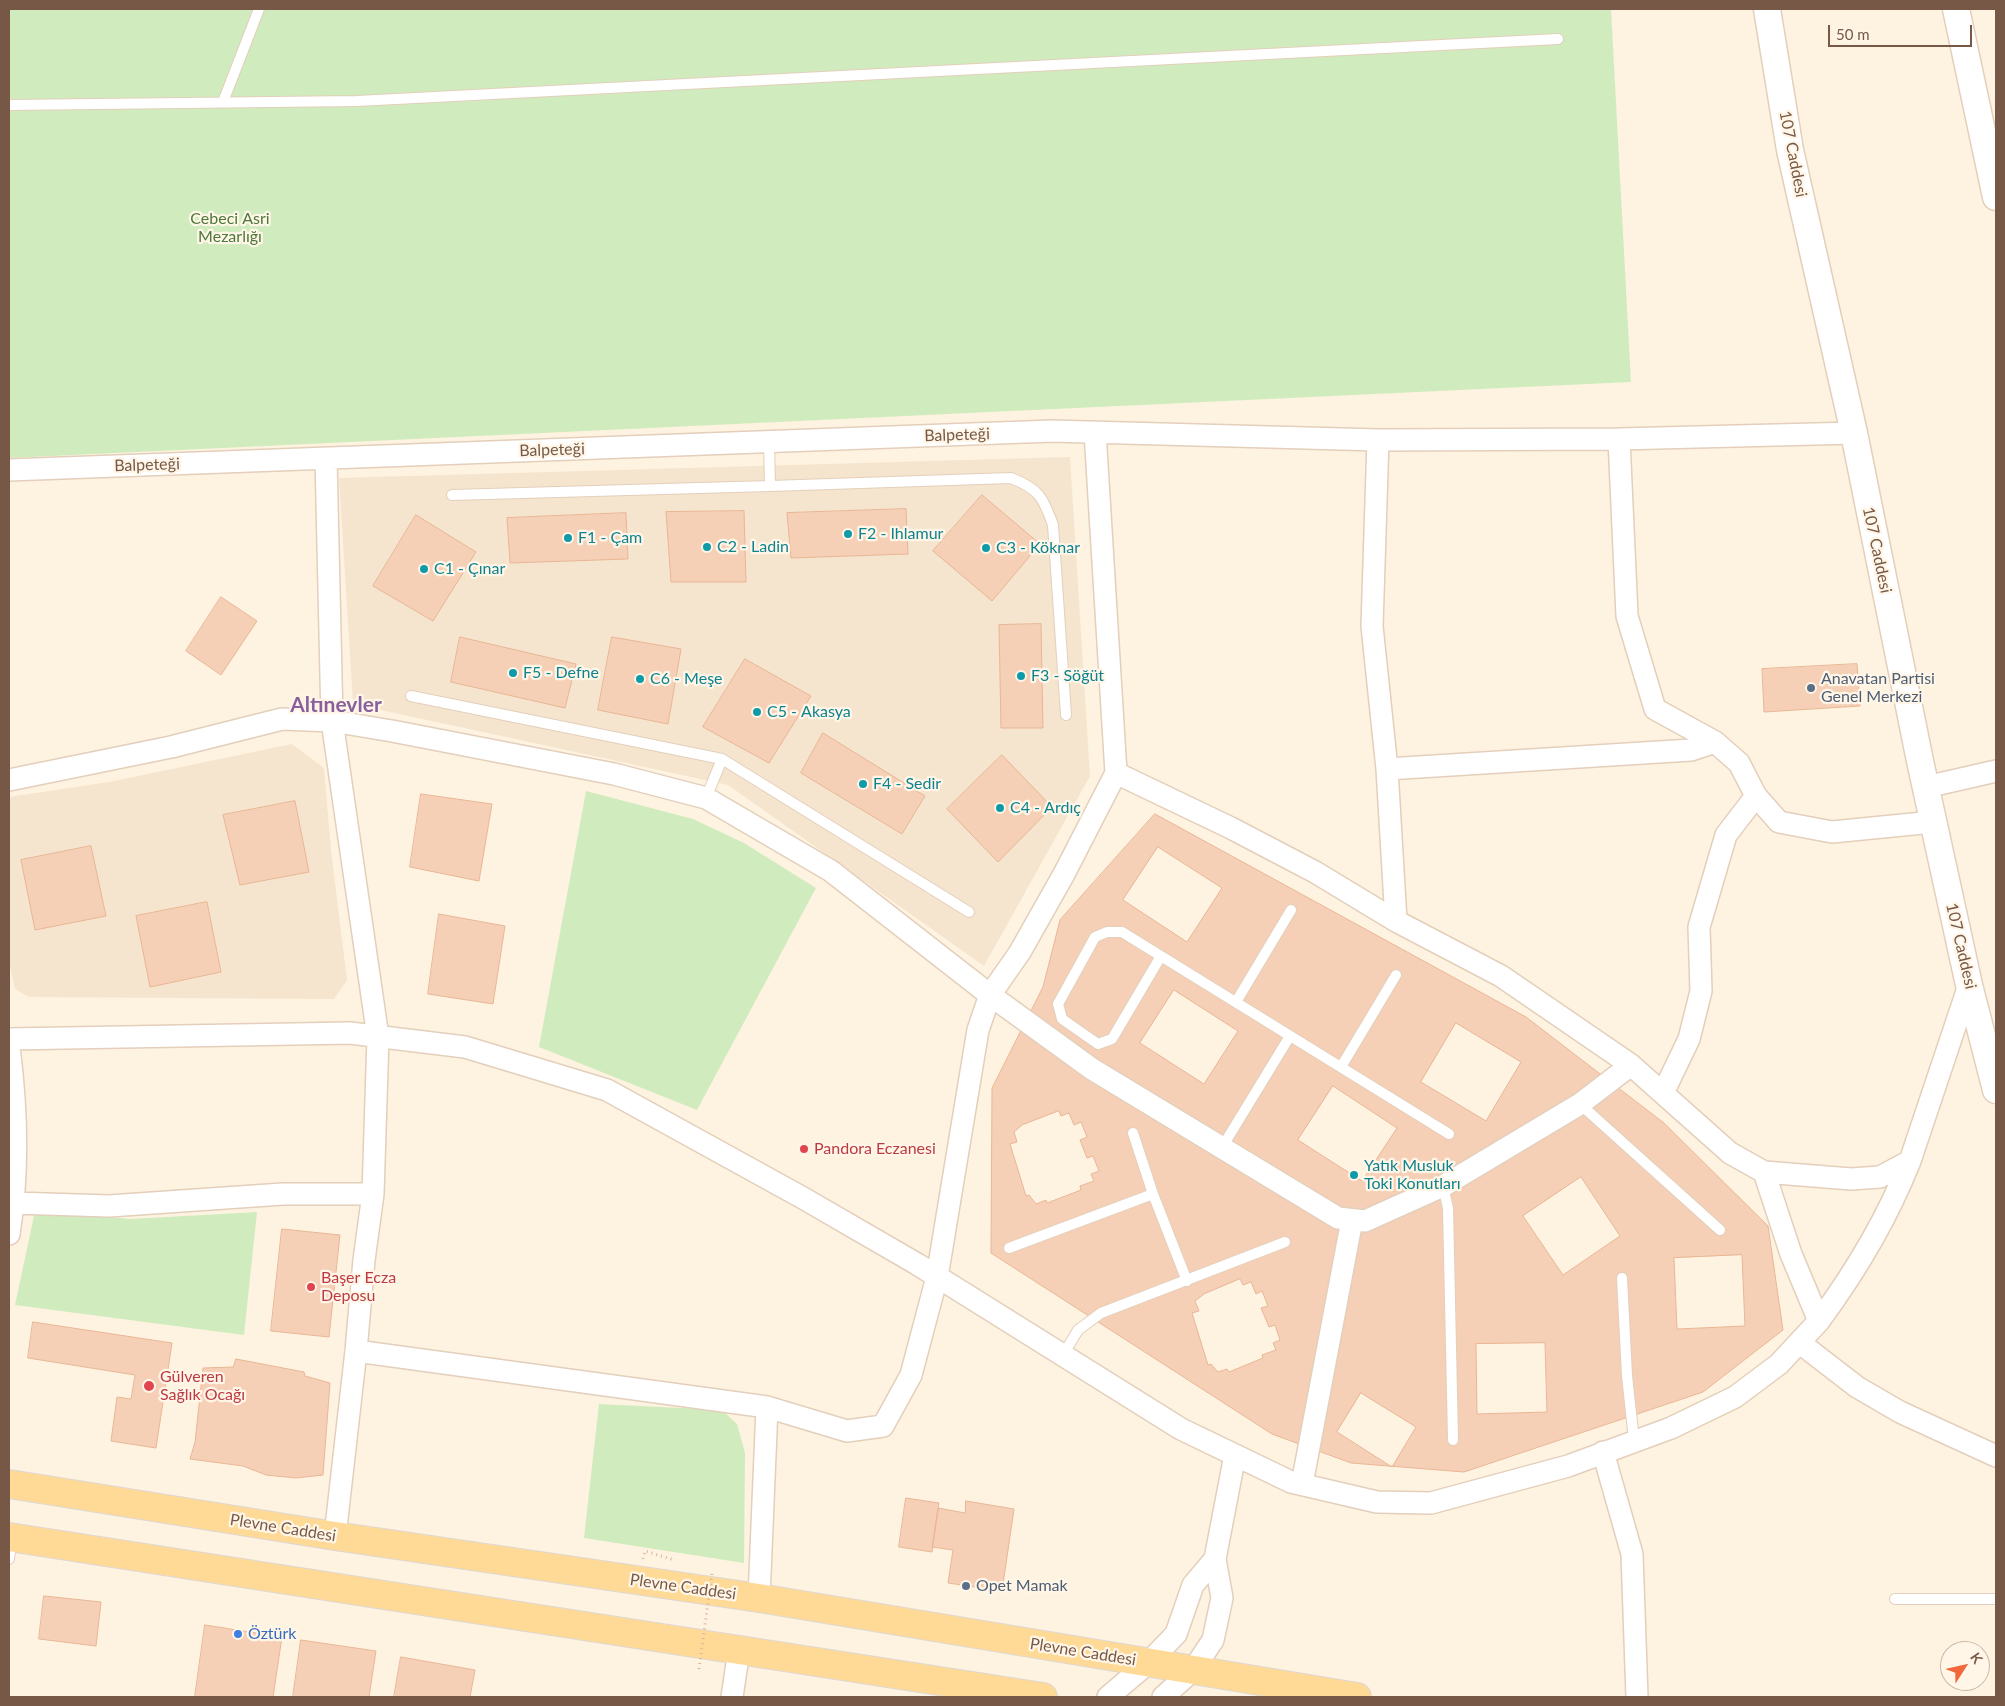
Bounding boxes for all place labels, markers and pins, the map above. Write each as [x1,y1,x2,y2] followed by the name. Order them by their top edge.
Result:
[858,524,943,544] place label: F2 - Ihlamur
[578,528,642,548] place label: F1 - Çam
[842,528,854,540] marker: F2 - Ihlamur
[562,532,574,544] marker: F1 - Çam
[717,537,789,557] place label: C2 - Ladin
[996,538,1080,558] place label: C3 - Köknar
[701,541,713,553] marker: C2 - Ladin
[980,542,992,554] marker: C3 - Köknar
[434,559,505,579] place label: C1 - Çınar
[418,563,430,575] marker: C1 - Çınar
[523,663,599,683] place label: F5 - Defne
[1031,666,1104,686] place label: F3 - Söğüt
[507,667,519,679] marker: F5 - Defne
[650,669,723,689] place label: C6 - Meşe
[1821,669,1935,707] place label: Anavatan Partisi Genel Merkezi
[1015,670,1027,682] marker: F3 - Söğüt
[634,673,646,685] marker: C6 - Meşe
[1805,682,1817,694] marker: Anavatan Partisi Genel Merkezi
[767,702,851,722] place label: C5 - Akasya
[751,706,763,718] marker: C5 - Akasya
[873,774,941,794] place label: F4 - Sedir
[857,778,869,790] marker: F4 - Sedir
[1010,798,1081,818] place label: C4 - Ardıç
[994,802,1006,814] marker: C4 - Ardıç
[814,1139,936,1159] place label: Pandora Eczanesi
[798,1143,810,1155] marker: Pandora Eczanesi
[1364,1156,1461,1194] place label: Yatık Musluk Toki Konutları
[1348,1169,1360,1181] marker: Yatık Musluk Toki Konutları
[321,1268,396,1306] place label: Başer Ecza Deposu
[305,1281,317,1293] marker: Başer Ecza Deposu
[160,1367,245,1405] place label: Gülveren Sağlık Ocağı
[142,1379,156,1393] marker: Gülveren Sağlık Ocağı
[976,1576,1068,1596] place label: Opet Mamak
[960,1580,972,1592] marker: Opet Mamak
[248,1624,296,1644] place label: Öztürk
[232,1628,244,1640] marker: Öztürk

